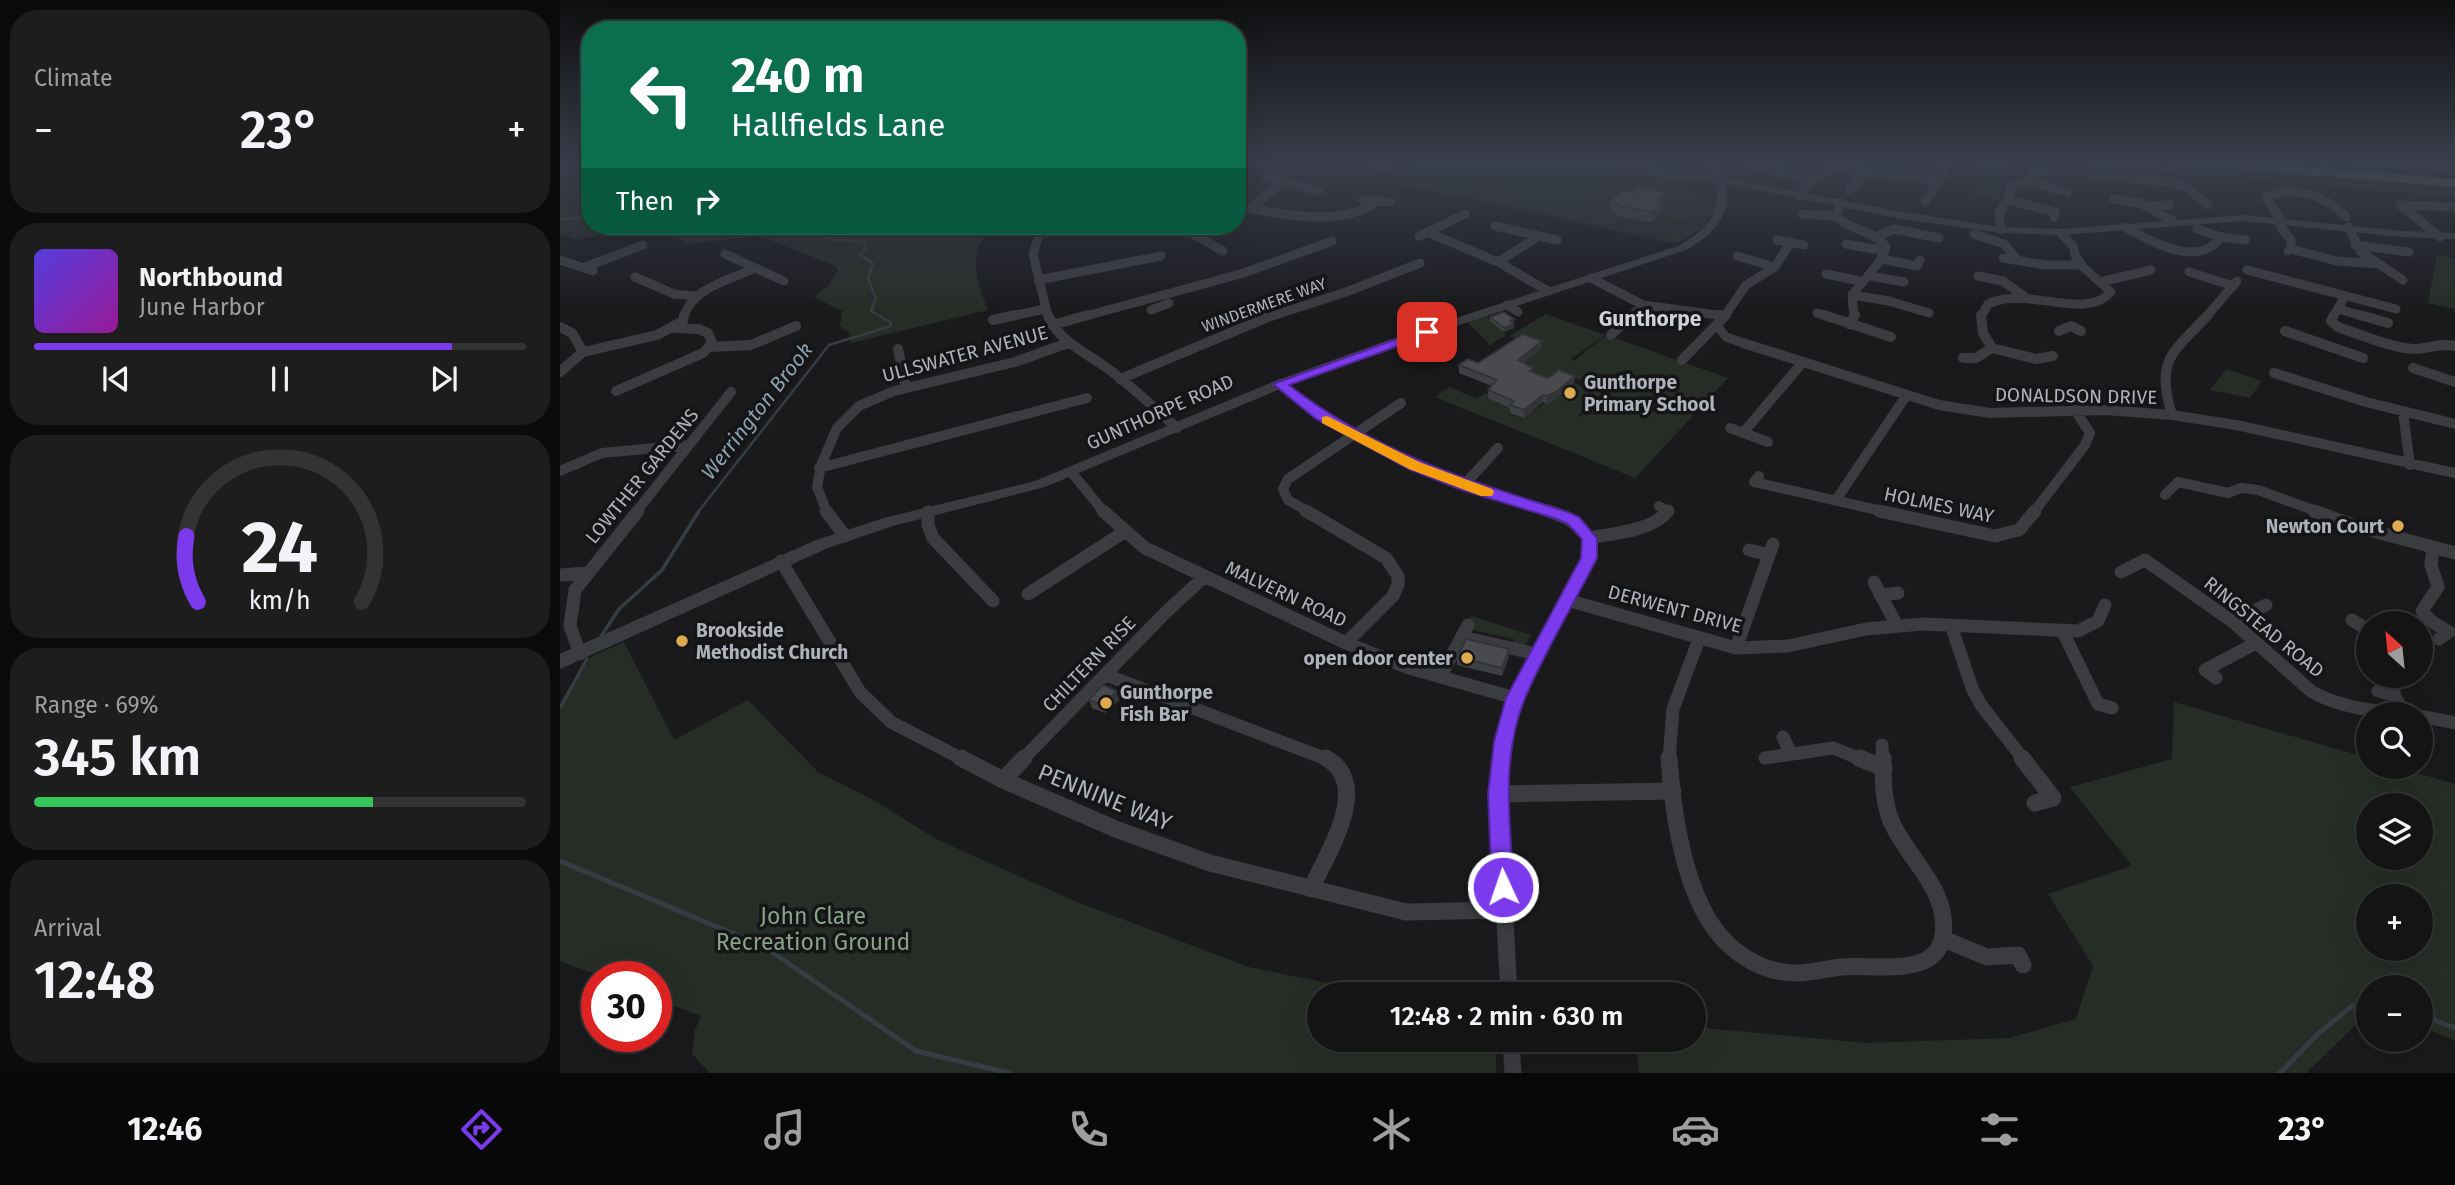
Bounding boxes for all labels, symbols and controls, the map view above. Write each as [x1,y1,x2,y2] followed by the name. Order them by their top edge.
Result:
[731,46,864,105] text: 240 m
[616,49,707,140] icon: left
[34,64,113,92] text: Climate
[240,99,320,162] text: 23°
[731,106,945,144] text: Hallfields Lane
[34,107,53,153] text: −
[507,107,526,153] text: +
[688,182,726,220] icon: right
[616,186,674,217] text: Then
[139,262,283,293] text: Northbound
[1199,274,1329,336] street label: WINDERMERE WAY
[139,293,265,321] text: June Harbor
[1397,302,1457,362] pin
[1599,306,1702,332] district label: Gunthorpe
[1408,313,1446,351] icon: arrive
[880,321,1050,387] street label: ULLSWATER AVENUE
[695,337,819,485] water label: Werrington Brook
[97,360,135,398] icon: previous
[261,360,299,398] icon: pause
[425,360,463,398] icon: next
[1083,369,1237,455] street label: GUNTHORPE ROAD
[1584,371,1716,416] place label: Gunthorpe Primary School
[1995,383,2157,409] street label: DONALDSON DRIVE
[1562,385,1578,401] marker: Gunthorpe Primary School
[581,404,703,548] street label: LOWTHER GARDENS
[1882,482,1997,528] street label: HOLMES WAY
[242,505,318,592] text: 24
[2266,515,2385,538] place label: Newton Court
[2390,518,2406,534] marker: Newton Court
[1222,556,1350,632] street label: MALVERN ROAD
[2199,572,2329,682] street label: RINGSTEAD ROAD
[1606,580,1744,638] street label: DERWENT DRIVE
[249,586,311,616] text: km/h
[1038,611,1140,717] street label: CHILTERN RISE
[2356,611,2432,688] north arrow
[2356,611,2433,1052] map controls
[696,619,848,664] place label: Brookside Methodist Church
[674,633,690,649] marker: Brookside Methodist Church
[1304,647,1453,670] place label: open door center
[1459,650,1475,666] marker: open door center
[1120,681,1213,726] place label: Gunthorpe Fish Bar
[34,691,159,719] text: Range · 69%
[1098,695,1114,711] marker: Gunthorpe Fish Bar
[2356,702,2433,779] button: search
[34,726,201,789] text: 345 km
[1034,757,1176,837] street label: PENNINE WAY
[2356,793,2433,870] button: layers
[1466,850,1540,924] position arrow
[2356,884,2433,961] button: +
[716,902,910,956] park label: John Clare Recreation Ground
[34,914,101,942] text: Arrival
[34,949,155,1012] text: 12:48
[581,961,672,1052] speed limit sign: 30
[2356,975,2433,1052] button: −
[1390,1001,1623,1032] text: 12:48 · 2 min · 630 m
[457,1105,506,1154] icon: directions
[760,1105,809,1154] icon: music
[1064,1105,1113,1154] icon: phone
[1367,1105,1416,1154] icon: climate
[1671,1105,1720,1154] icon: car
[1975,1105,2024,1154] icon: filters
[127,1110,202,1148] text: 12:46
[2278,1110,2328,1148] text: 23°

